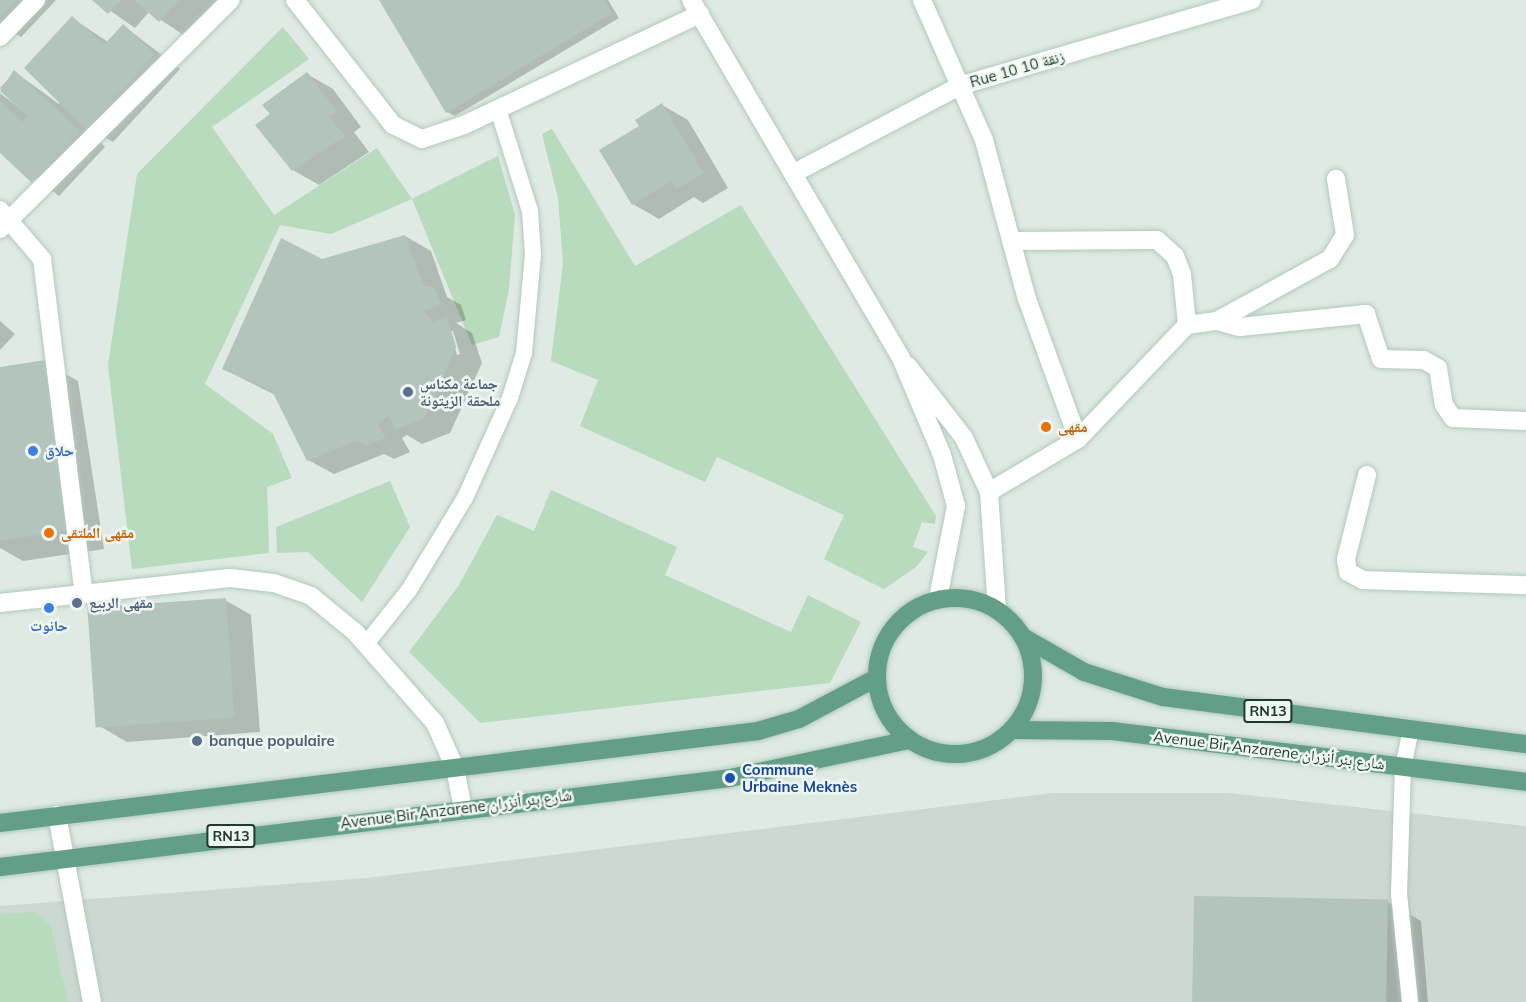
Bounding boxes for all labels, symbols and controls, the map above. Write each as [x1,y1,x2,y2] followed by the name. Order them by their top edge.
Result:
[968,47,1066,91] street label: Rue 10 زنقة 10
[420,374,500,409] place label: جماعة مكناس ملحقة الزيتونة
[401,385,415,399] marker: جماعة مكناس ملحقة الزيتونة
[1058,418,1088,436] place label: مقهى
[1039,420,1053,434] marker: مقهى
[45,442,74,460] place label: حلاق
[26,444,40,458] marker: حلاق
[61,524,134,542] place label: مقهى الملتقى
[42,526,56,540] marker: مقهى الملتقى
[89,594,153,612] place label: مقهى الربيع
[70,596,84,610] marker: مقهى الربيع
[42,601,56,615] marker: حانوت
[30,617,68,635] place label: حانوت
[1242,700,1294,722] road number: RN13
[1152,727,1386,773] street label: Avenue Bir Anzarene شارع بئر أنزران
[209,732,335,750] place label: banque populaire
[190,734,204,748] marker: banque populaire
[742,760,857,795] place label: Commune Urbaine Meknès
[723,771,737,785] marker: Commune Urbaine Meknès
[339,786,573,832] street label: Avenue Bir Anzarene شارع بئر أنزران
[206,825,256,847] road number: RN13

